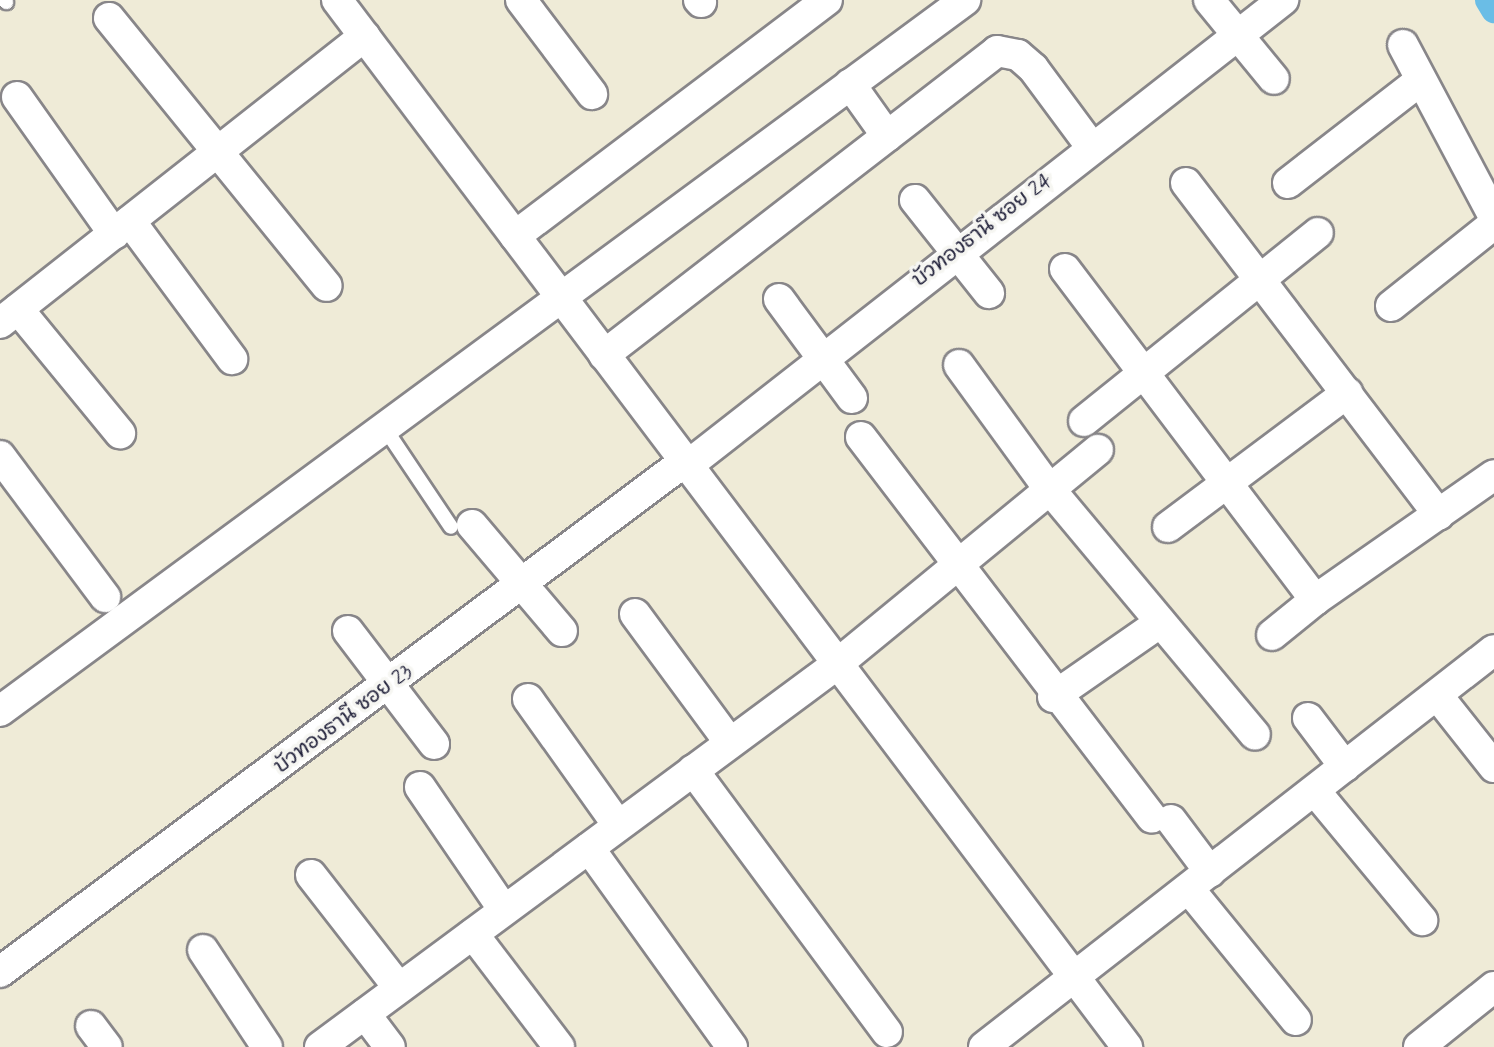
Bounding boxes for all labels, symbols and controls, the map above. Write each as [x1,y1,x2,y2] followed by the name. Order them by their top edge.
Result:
[907,168,1057,292] street label: บัวทองธานี ซอย 24
[269,659,417,779] street label: บัวทองธานี ซอย 23

